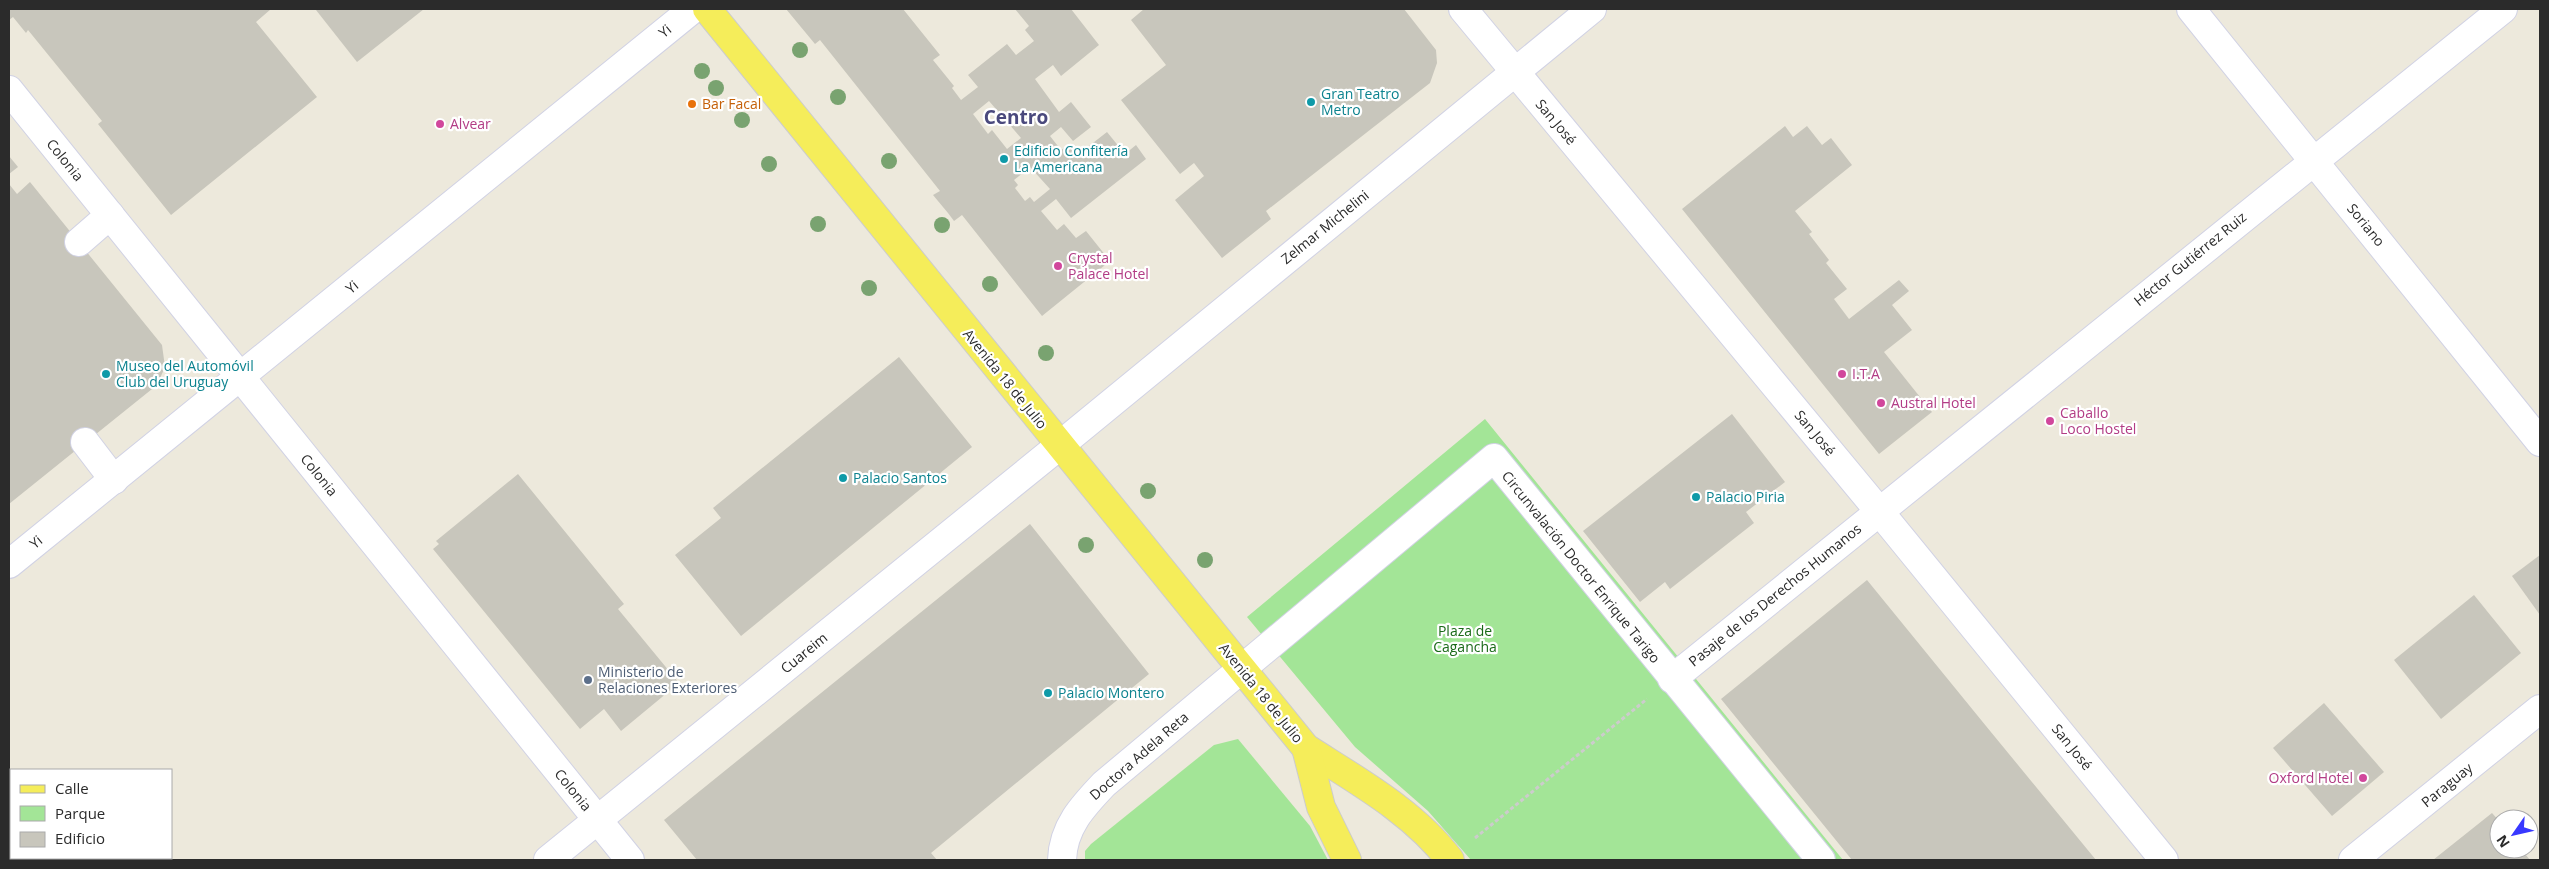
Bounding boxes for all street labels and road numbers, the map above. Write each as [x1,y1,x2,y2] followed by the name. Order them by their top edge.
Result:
[654,20,675,42] street label: Yi
[1532,95,1581,149] street label: San José
[43,135,88,185] street label: Colonia
[1277,185,1373,268] street label: Zelmar Michelini
[2343,199,2390,250] street label: Soriano
[2129,207,2250,310] street label: Héctor Gutiérrez Ruiz
[341,276,362,298] street label: Yi
[959,325,1052,433] street label: Avenida 18 de Julio
[1791,406,1840,460] street label: San José
[297,450,342,500] street label: Colonia
[1498,467,1665,667] street label: Circunvalación Doctor Enrique Tarigo
[1684,519,1865,670] street label: Pasaje de los Derechos Humanos
[25,531,46,553] street label: Yi
[776,628,831,677] street label: Cuareim
[1215,639,1308,747] street label: Avenida 18 de Julio
[1085,707,1192,804] street label: Doctora Adela Reta
[2048,720,2097,774] street label: San José
[2417,758,2477,811] street label: Paraguay
[551,765,596,815] street label: Colonia

